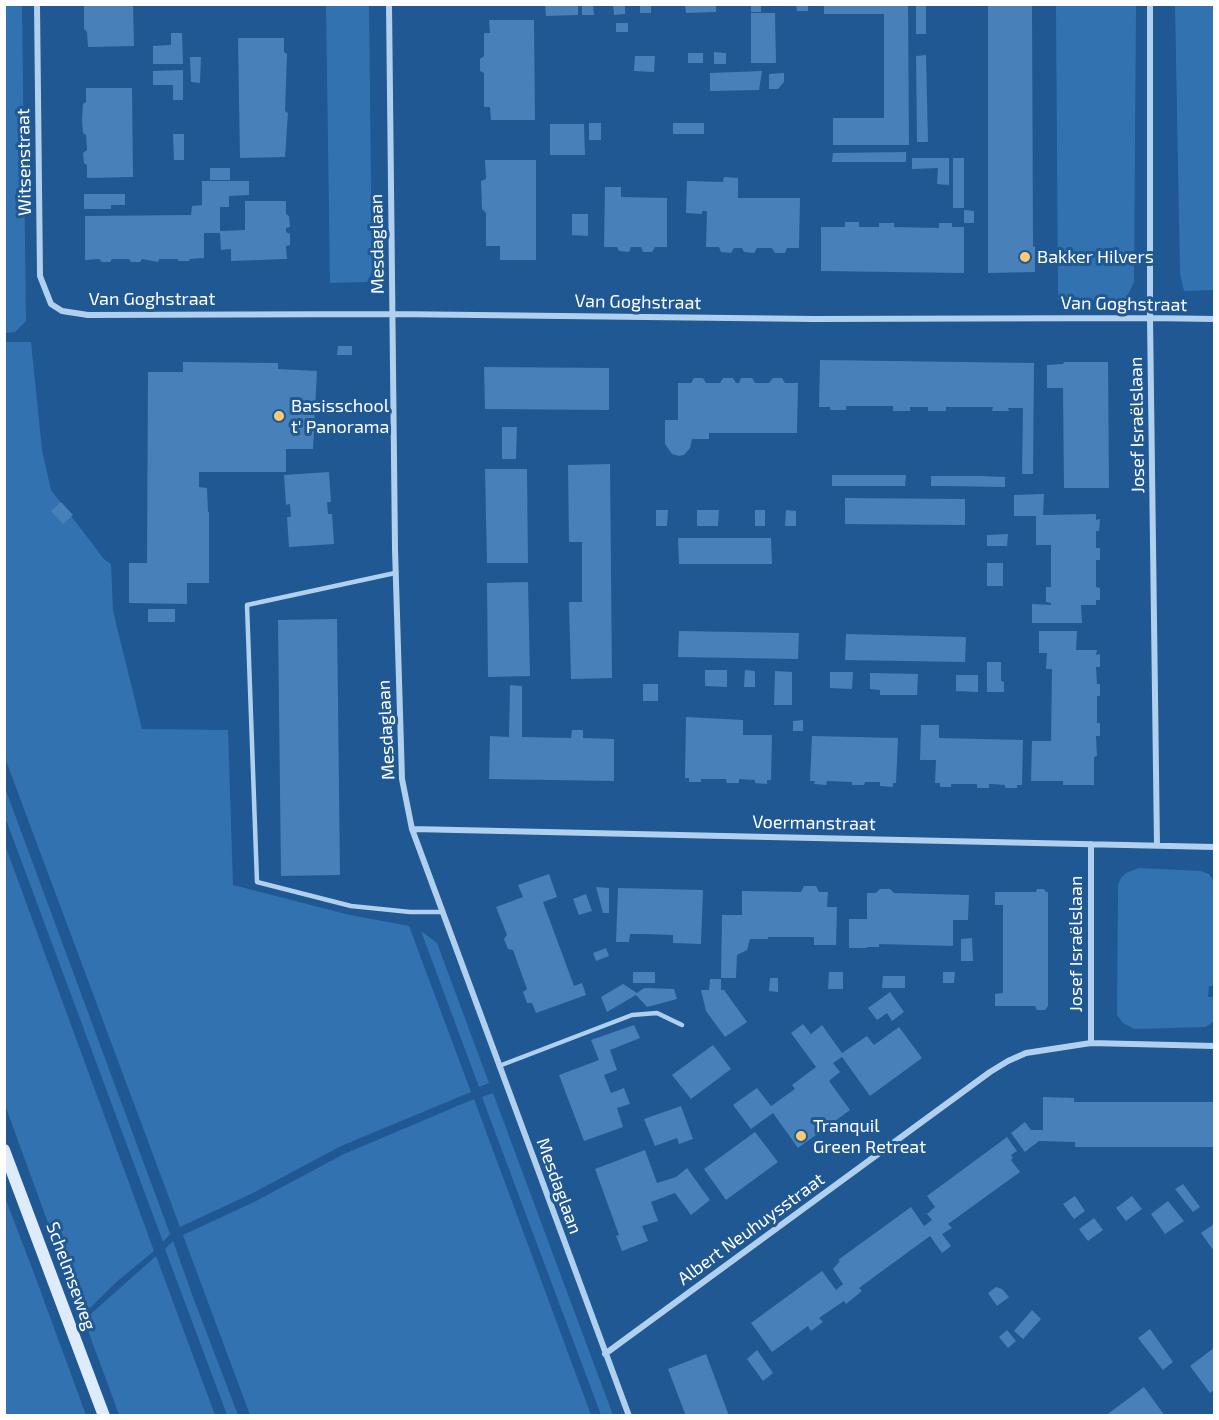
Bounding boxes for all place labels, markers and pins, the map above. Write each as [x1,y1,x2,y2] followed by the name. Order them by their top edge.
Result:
[1037,246,1154,268] place label: Bakker Hilvers
[1018,250,1032,264] marker: Bakker Hilvers
[291,395,389,438] place label: Basisschool t' Panorama
[272,409,286,423] marker: Basisschool t' Panorama
[813,1115,926,1158] place label: Tranquil Green Retreat
[794,1129,808,1143] marker: Tranquil Green Retreat

